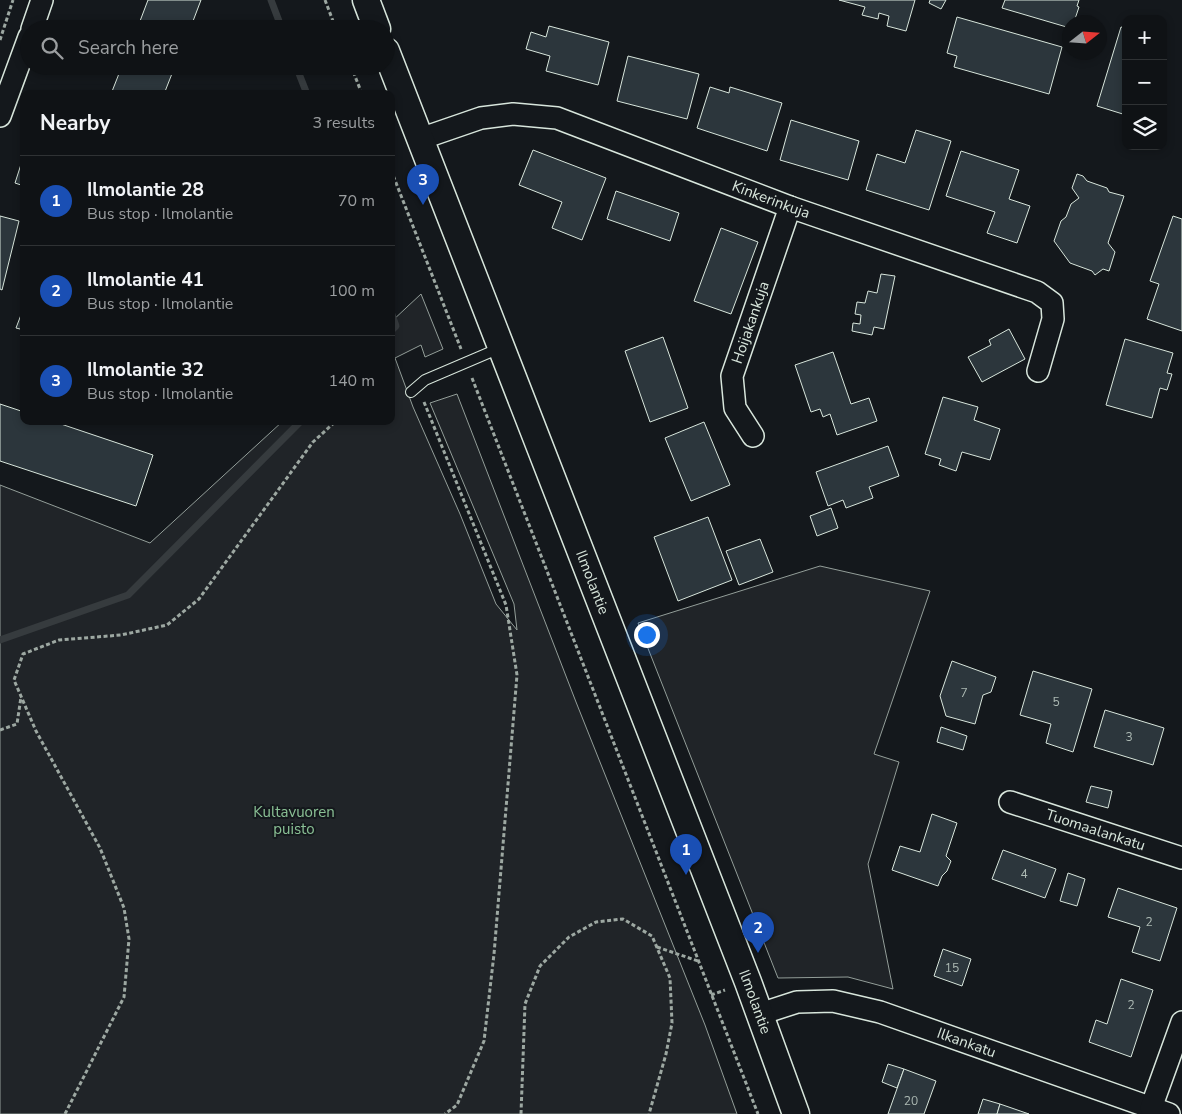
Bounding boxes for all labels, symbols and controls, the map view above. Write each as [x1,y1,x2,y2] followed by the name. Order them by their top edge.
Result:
[1062,15,1107,60] north arrow
[1122,15,1167,150] map controls
[1122,15,1167,60] button: +
[20,20,395,75] search box
[38,34,66,62] icon: search
[78,35,179,61] text: Search here
[1122,60,1167,105] button: −
[1122,105,1167,150] button: layers
[40,109,110,137] text: Nearby
[313,112,375,134] text: 3 results
[407,164,439,205] pin: 3
[729,176,813,223] street label: Kinkerinkuja
[87,177,204,203] text: Ilmolantie 28
[51,190,61,212] text: 1
[338,190,375,212] text: 70 m
[87,203,233,225] text: Bus stop · Ilmolantie
[87,267,204,293] text: Ilmolantie 41
[727,279,774,366] street label: Hoijakankuja
[51,280,61,302] text: 2
[328,280,375,302] text: 100 m
[87,293,233,315] text: Bus stop · Ilmolantie
[87,357,204,383] text: Ilmolantie 32
[51,370,61,392] text: 3
[328,370,375,392] text: 140 m
[87,383,233,405] text: Bus stop · Ilmolantie
[571,547,614,617] street label: Ilmolantie
[634,622,660,648] your location
[960,685,968,701] house number: 7
[1052,694,1060,710] house number: 5
[1125,729,1133,745] house number: 3
[253,802,335,839] park label: Kultavuoren puisto
[1043,804,1148,855] street label: Tuomaalankatu
[670,834,702,875] pin: 1
[1020,866,1028,882] house number: 4
[742,912,774,953] pin: 2
[1145,914,1153,930] house number: 2
[945,960,959,976] house number: 15
[734,967,776,1037] street label: Ilmolantie
[1127,997,1135,1013] house number: 2
[934,1023,999,1062] street label: Ilkankatu
[904,1093,918,1109] house number: 20

